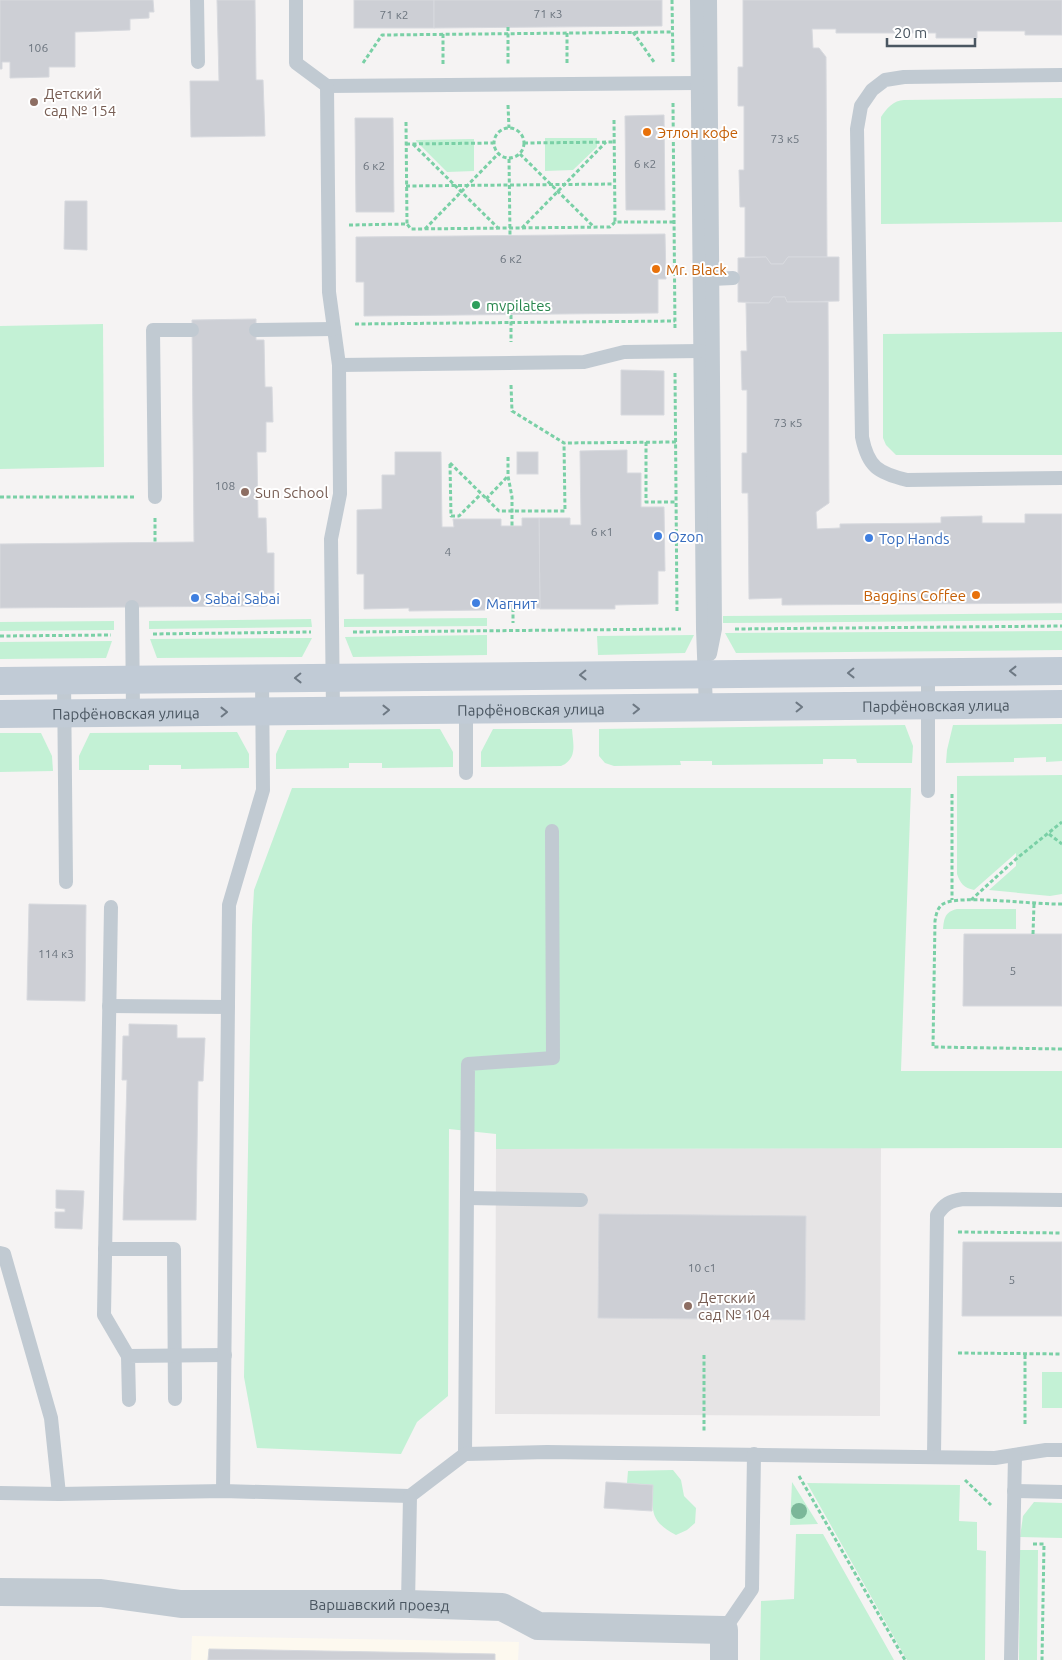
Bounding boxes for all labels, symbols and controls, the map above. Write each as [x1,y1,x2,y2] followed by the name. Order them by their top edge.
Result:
[533,7,563,20] house number: 71 к3
[379,8,409,21] house number: 71 к2
[887,15,974,47] scale bar
[894,24,927,41] text: 20 m
[28,41,48,54] house number: 106
[44,85,116,119] place label: Детский сад № 154
[28,96,40,108] marker: Детский сад № 154
[657,124,738,141] place label: Этлон кофе
[641,126,653,138] marker: Этлон кофе
[770,132,800,145] house number: 73 к5
[634,157,656,170] house number: 6 к2
[363,159,385,172] house number: 6 к2
[500,252,522,265] house number: 6 к2
[666,261,727,278] place label: Mr. Black
[650,263,662,275] marker: Mr. Black
[486,297,551,314] place label: mvpilates
[470,299,482,311] marker: mvpilates
[773,416,803,429] house number: 73 к5
[215,479,235,492] house number: 108
[255,484,328,501] place label: Sun School
[239,486,251,498] marker: Sun School
[591,525,613,538] house number: 6 к1
[668,528,704,545] place label: Ozon
[652,530,664,542] marker: Ozon
[879,530,950,547] place label: Top Hands
[863,532,875,544] marker: Top Hands
[445,545,452,558] house number: 4
[863,587,966,604] place label: Baggins Coffee
[970,589,982,601] marker: Baggins Coffee
[205,590,280,607] place label: Sabai Sabai
[189,592,201,604] marker: Sabai Sabai
[486,595,537,612] place label: Магнит
[470,597,482,609] marker: Магнит
[1009,666,1017,677] one-way arrow
[847,668,854,678] one-way arrow
[579,670,587,680] one-way arrow
[294,673,302,683] one-way arrow
[862,696,1010,714] street label: Парфёновская улица
[457,700,605,718] street label: Парфёновская улица
[795,702,803,712] one-way arrow
[52,704,200,722] street label: Парфёновская улица
[632,704,640,714] one-way arrow
[382,705,390,715] one-way arrow
[220,707,228,717] one-way arrow
[38,947,74,960] house number: 114 к3
[1010,964,1016,977] house number: 5
[688,1261,716,1274] house number: 10 с1
[1009,1273,1015,1286] house number: 5
[698,1289,770,1323] place label: Детский сад № 104
[682,1300,694,1312] marker: Детский сад № 104
[309,1595,450,1614] street label: Варшавский проезд

